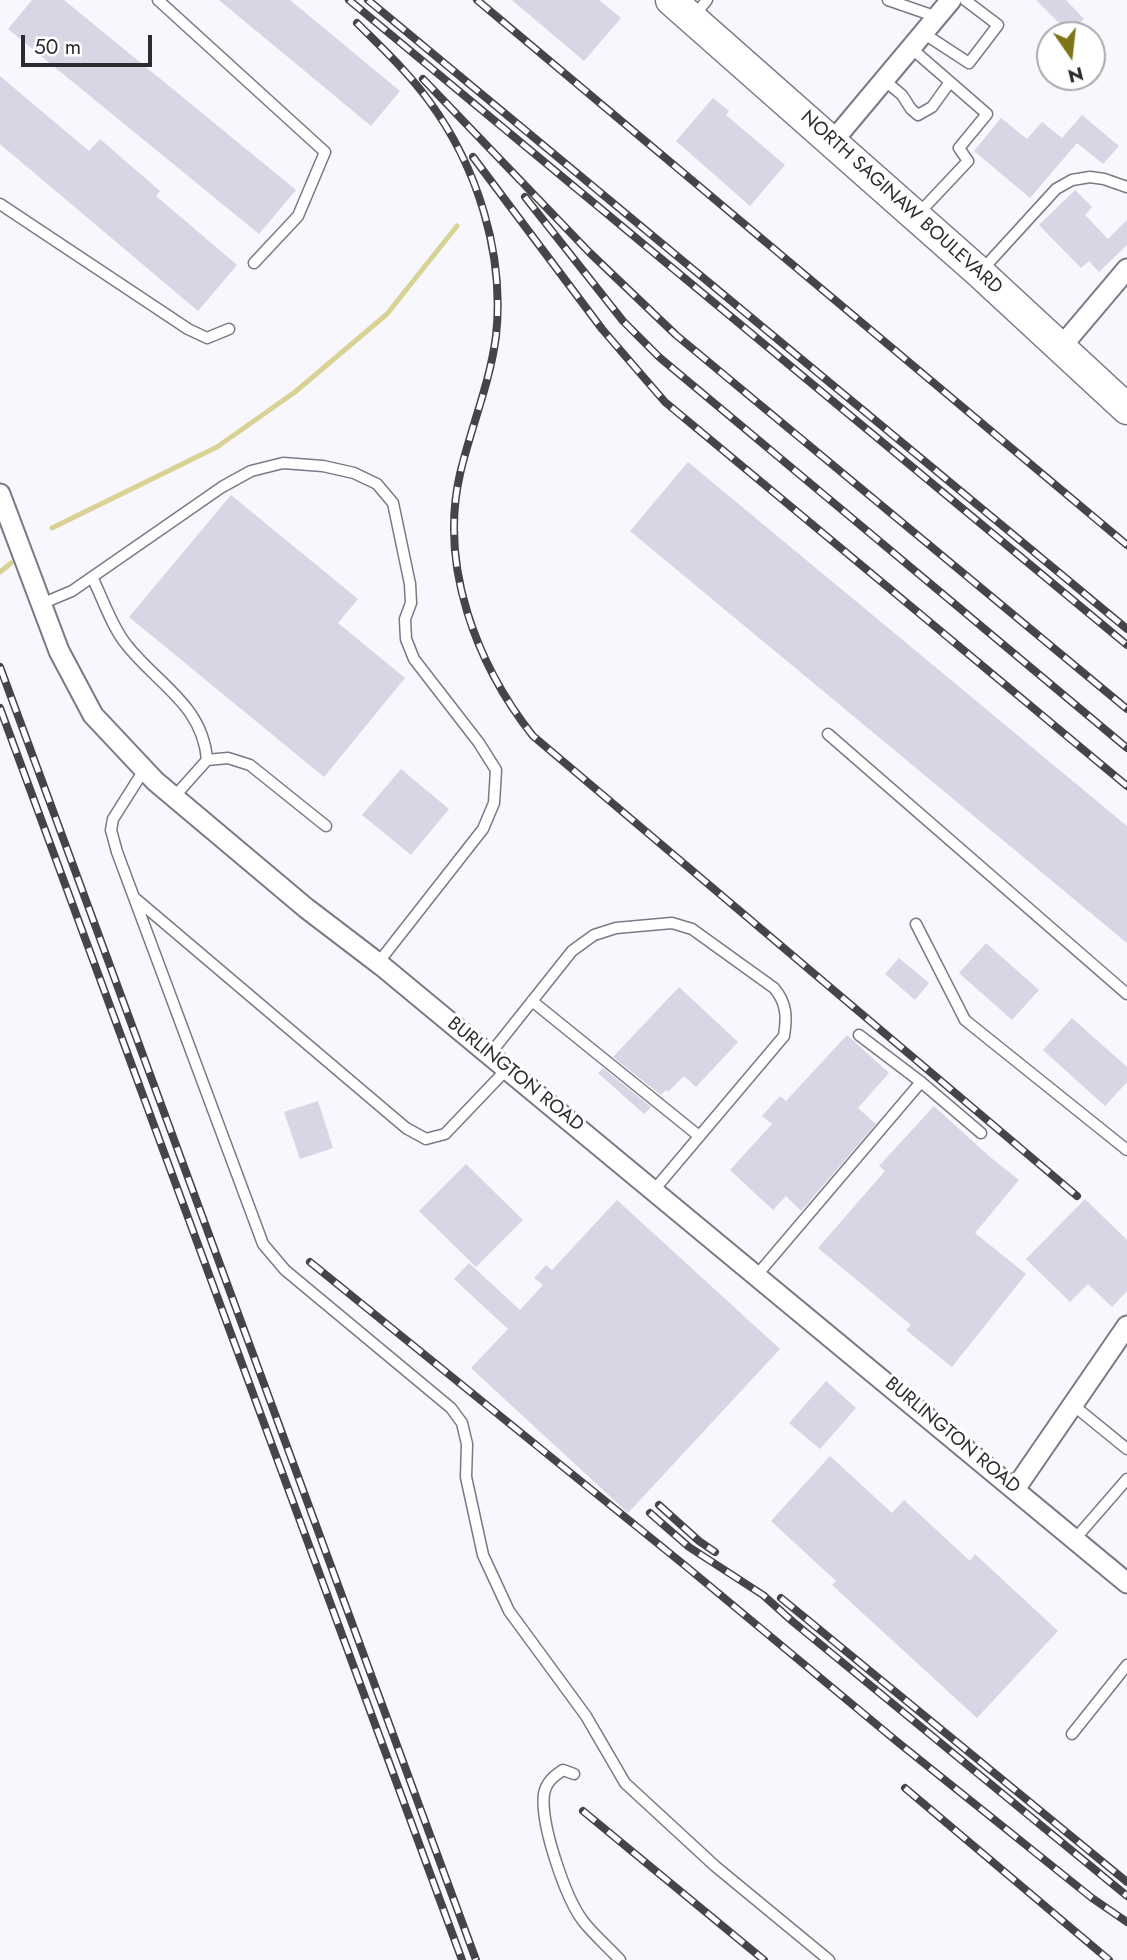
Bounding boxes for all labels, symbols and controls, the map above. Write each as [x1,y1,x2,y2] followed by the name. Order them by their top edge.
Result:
[24,21,156,65] scale bar
[1036,21,1106,91] north arrow
[34,32,81,62] text: 50 m
[1065,60,1086,90] text: N
[796,106,1006,300] street label: NORTH SAGINAW BOULEVARD
[442,1013,588,1137] street label: BURLINGTON ROAD
[880,1373,1024,1499] street label: BURLINGTON ROAD

